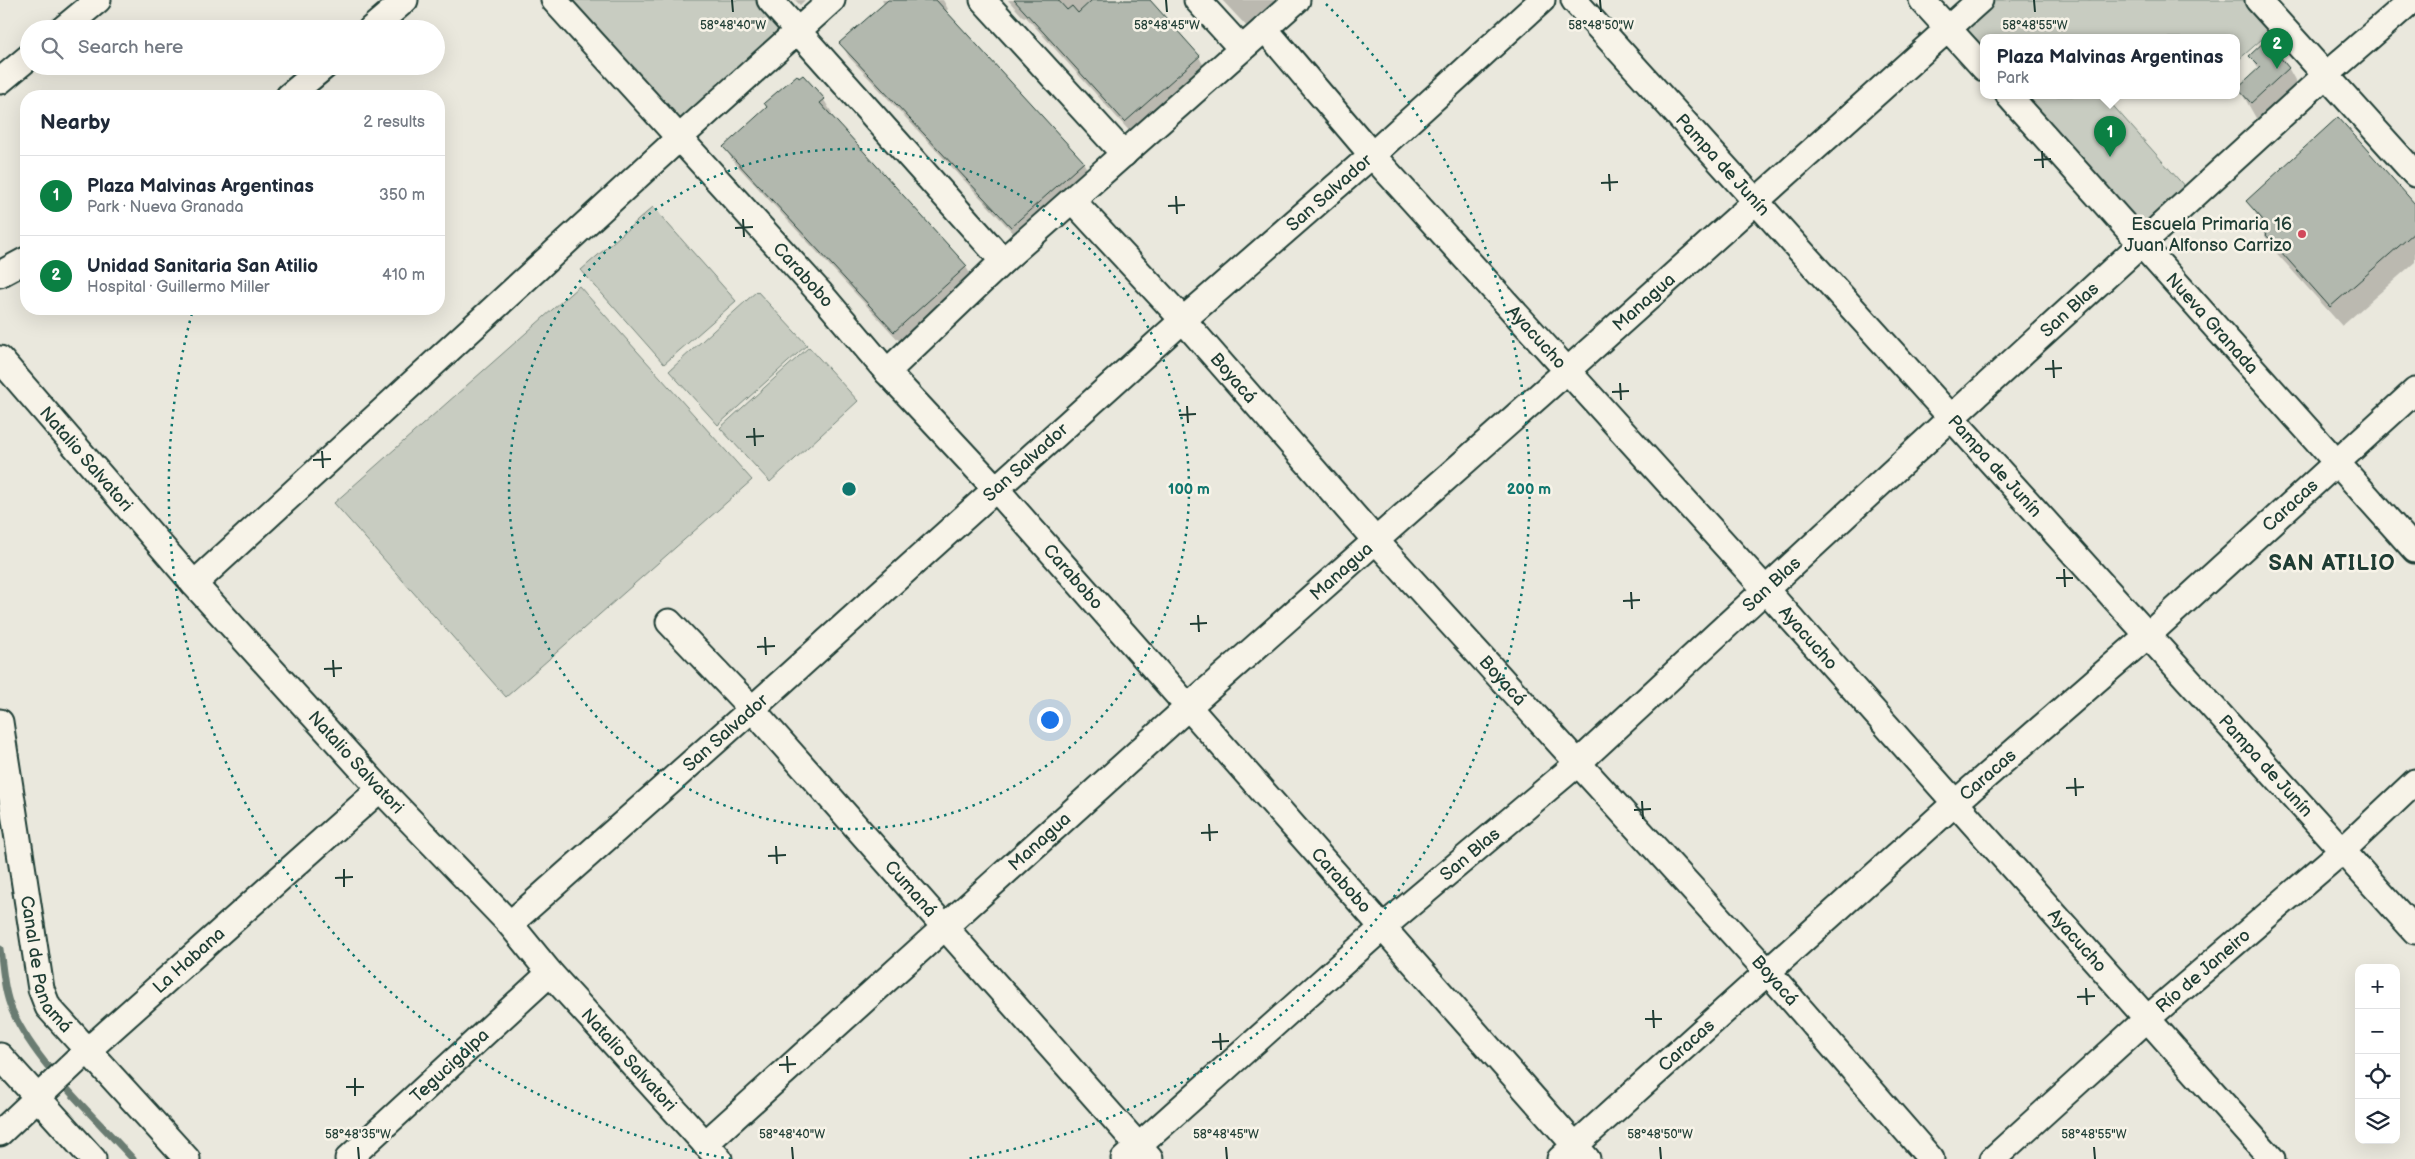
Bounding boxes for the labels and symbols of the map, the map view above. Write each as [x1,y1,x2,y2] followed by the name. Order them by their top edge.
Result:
[700,18,766,33] text: 58°48'40"W
[1134,18,1200,33] text: 58°48'45"W
[1568,18,1634,33] text: 58°48'50"W
[2002,18,2068,33] text: 58°48'55"W
[2261,28,2293,69] pin: 2
[1671,110,1774,220] street label: Pampa de Junín
[2094,116,2126,157] pin: 1
[1282,150,1377,236] street label: San Salvador
[2124,214,2292,256] place label: Escuela Primaria 16 Juan Alfonso Carrizo
[2296,228,2308,240] marker: Escuela Primaria 16 Juan Alfonso Carrizo
[768,238,838,312] street label: Carabobo
[1608,269,1680,336] street label: Managua
[2161,269,2263,379] street label: Nueva Granada
[2036,278,2103,342] street label: San Blas
[1503,302,1571,373] street label: Ayacucho
[1206,349,1261,408] street label: Boyacá
[35,403,137,516] street label: Natalio Salvatori
[1943,411,2046,522] street label: Pampa de Junín
[979,419,1073,506] street label: San Salvador
[2258,475,2323,536] street label: Caracas
[840,480,858,498] centre of rings
[1168,480,1210,499] text: 100 m
[1507,480,1551,499] text: 200 m
[1306,538,1377,605] street label: Managua
[1038,540,1107,614] street label: Carabobo
[2269,550,2396,577] district label: SAN ATILIO
[1738,552,1805,616] street label: San Blas
[1774,602,1842,674] street label: Ayacucho
[1475,652,1530,710] street label: Boyacá
[679,689,773,776] street label: San Salvador
[304,707,408,818] street label: Natalio Salvatori
[1037,707,1063,733] your location
[2214,711,2317,821] street label: Pampa de Junín
[1955,745,2021,805] street label: Caracas
[1004,808,1075,875] street label: Managua
[1436,823,1504,886] street label: San Blas
[1306,844,1375,918] street label: Carabobo
[880,856,941,921] street label: Cumaná
[16,894,76,1037] street label: Canal de Panamá
[2043,905,2111,977] street label: Ayacucho
[149,923,229,998] street label: La Habana
[2152,925,2255,1017] street label: Río de Janeiro
[1747,951,1802,1010] street label: Boyacá
[577,1004,681,1116] street label: Natalio Salvatori
[1654,1015,1719,1076] street label: Caracas
[406,1025,493,1107] street label: Tegucigalpa
[325,1127,391,1142] text: 58°48'35"W
[759,1127,825,1142] text: 58°48'40"W
[1193,1127,1259,1142] text: 58°48'45"W
[1627,1127,1693,1142] text: 58°48'50"W
[2061,1127,2127,1142] text: 58°48'55"W

